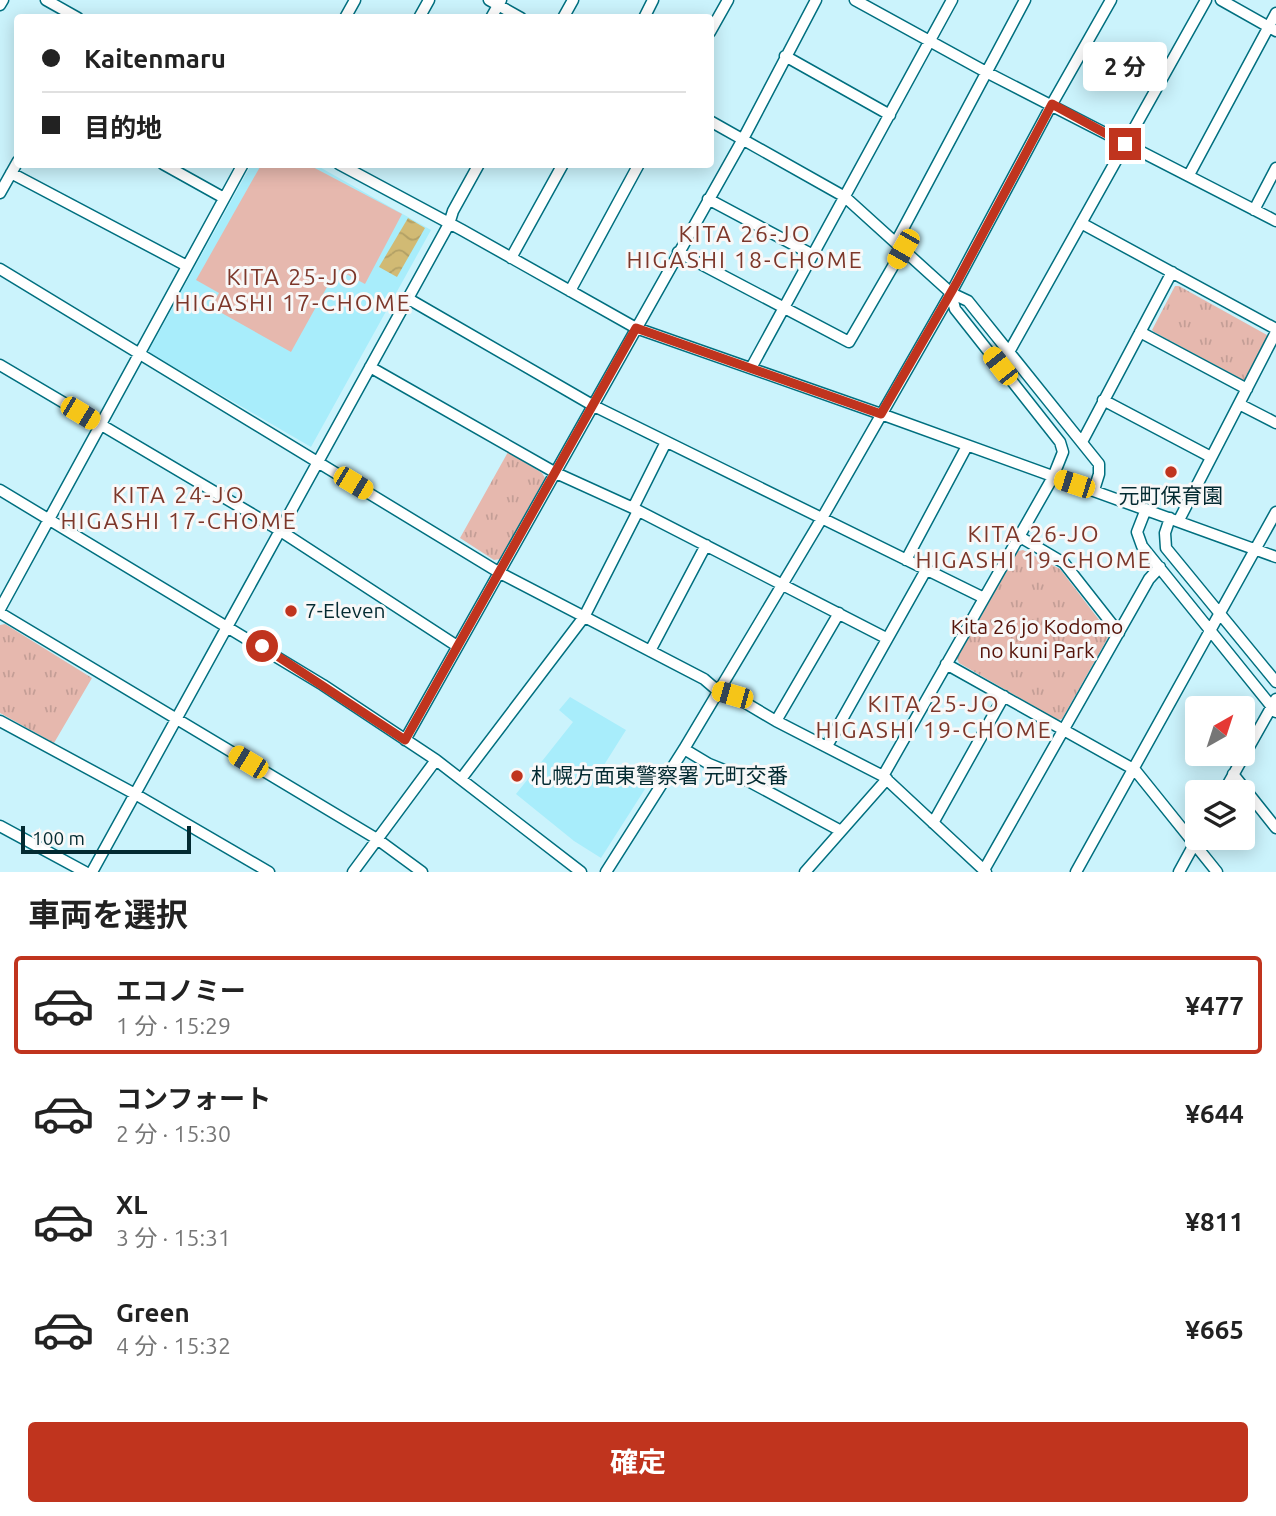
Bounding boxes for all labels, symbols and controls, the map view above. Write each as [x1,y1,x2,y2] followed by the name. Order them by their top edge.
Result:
[1083,43,1167,92] callout: 2 分
[84,44,226,73] text: Kaitenmaru
[1104,54,1146,79] text: 2 分
[84,113,162,142] text: 目的地
[1109,128,1141,160] route end
[626,221,864,272] district label: KITA 26-JO HIGASHI 18-CHOME
[884,226,923,272] car
[174,264,412,315] district label: KITA 25-JO HIGASHI 17-CHOME
[979,343,1022,389] car
[57,393,104,433] car
[330,463,377,503] car
[1163,464,1179,480] marker: 元町保育園
[1051,468,1098,500] car
[60,482,298,533] district label: KITA 24-JO HIGASHI 17-CHOME
[1119,483,1224,507] place label: 元町保育園
[915,521,1153,572] district label: KITA 26-JO HIGASHI 19-CHOME
[305,598,386,622] place label: 7-Eleven
[283,603,299,619] marker: 7-Eleven
[951,614,1123,662] park label: Kita 26 jo Kodomo no kuni Park
[246,630,278,662] route start
[709,679,756,711] car
[815,691,1053,742] district label: KITA 25-JO HIGASHI 19-CHOME
[1185,696,1255,766] north arrow
[1185,696,1255,850] map controls
[225,742,272,782] car
[531,763,788,787] place label: 札幌方面東警察署 元町交番
[509,768,525,784] marker: 札幌方面東警察署 元町交番
[1185,780,1255,850] button: layers
[21,823,191,855] scale bar
[32,827,85,849] text: 100 m
[28,896,188,932] text: 車両を選択
[32,974,95,1037] icon: car
[116,976,246,1005] text: エコノミー
[1185,991,1244,1020] text: ¥477
[116,1013,231,1038] text: 1 分 · 15:29
[32,1082,95,1145] icon: car
[116,1084,271,1113] text: コンフォート
[1185,1099,1244,1128] text: ¥644
[116,1121,231,1146] text: 2 分 · 15:30
[32,1190,95,1253] icon: car
[116,1190,147,1219] text: XL
[1185,1207,1244,1236] text: ¥811
[116,1225,231,1250] text: 3 分 · 15:31
[32,1298,95,1361] icon: car
[116,1298,190,1327] text: Green
[1185,1315,1244,1344] text: ¥665
[116,1333,231,1358] text: 4 分 · 15:32
[28,1422,1248,1502] button: 確定

